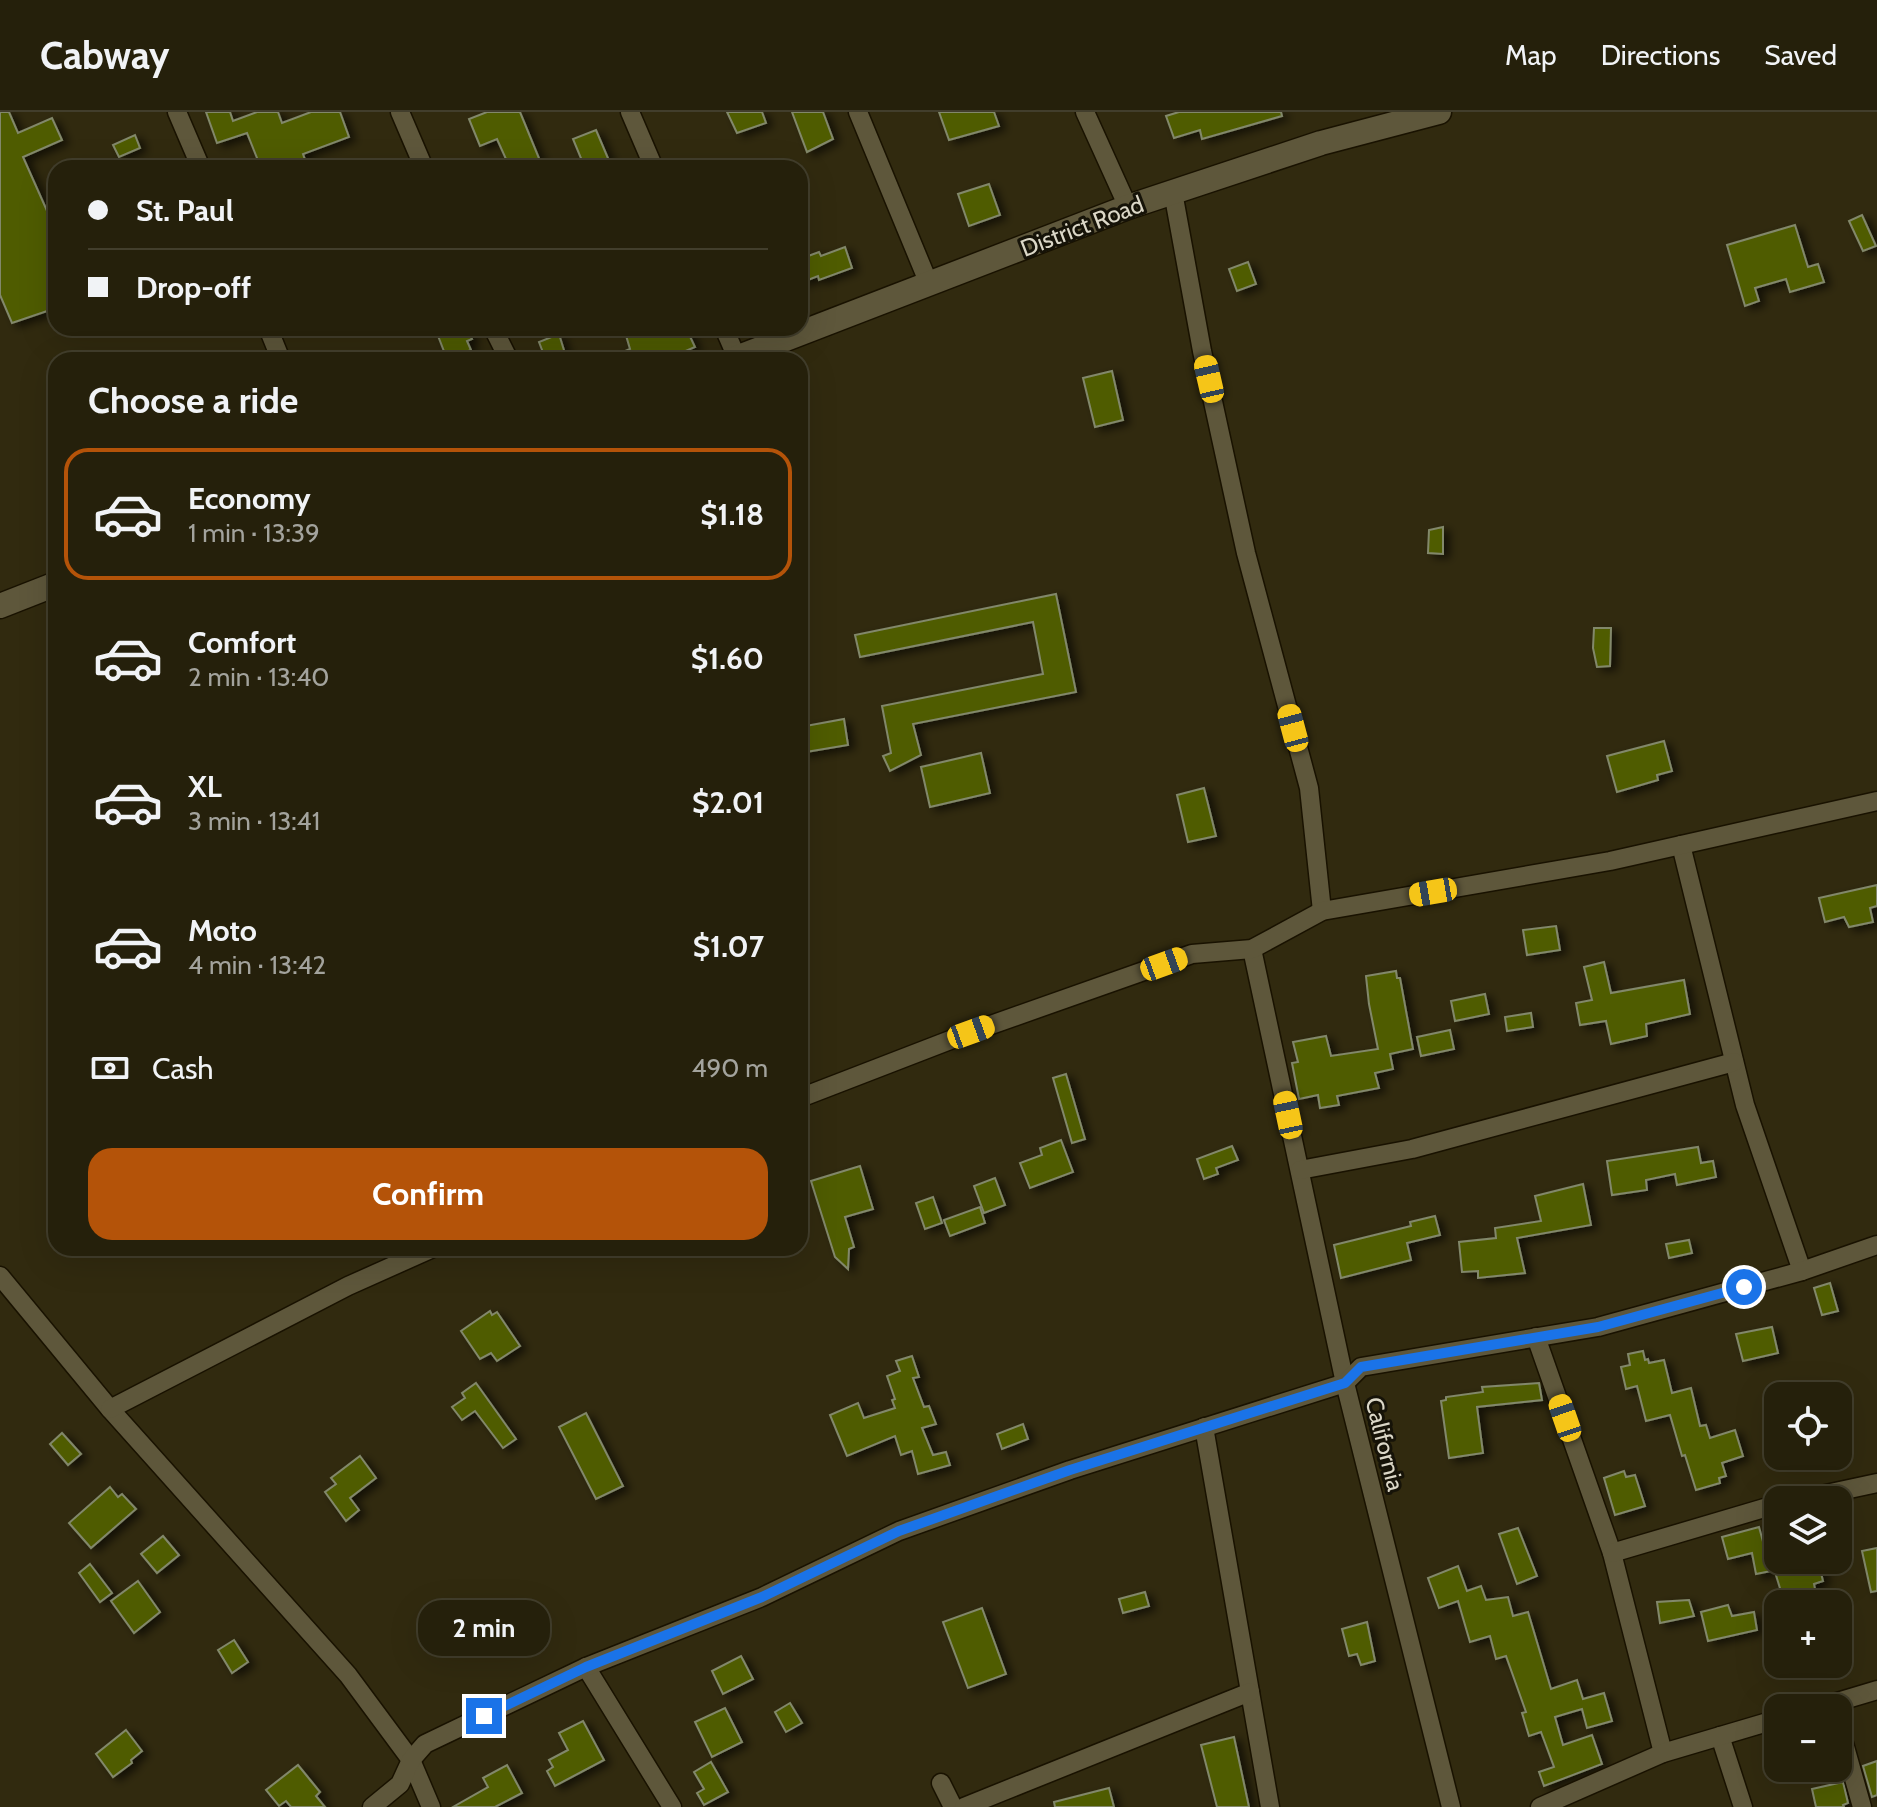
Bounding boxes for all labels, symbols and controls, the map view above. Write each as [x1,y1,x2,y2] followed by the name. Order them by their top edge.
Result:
[40,32,170,79] text: Cabway
[1505,38,1557,72] text: Map
[1601,38,1720,72] text: Directions
[1764,38,1837,72] text: Saved
[1016,189,1148,263] street label: District Road
[136,192,234,229] text: St. Paul
[136,269,251,306] text: Drop-off
[1192,353,1226,405] car
[88,378,298,422] text: Choose a ride
[92,478,164,550] icon: car
[188,480,311,517] text: Economy
[700,496,764,533] text: $1.18
[188,517,320,549] text: 1 min · 13:39
[92,622,164,694] icon: car
[188,624,296,661] text: Comfort
[691,640,764,677] text: $1.60
[188,661,329,693] text: 2 min · 13:40
[1275,702,1311,754] car
[92,766,164,838] icon: car
[188,768,222,805] text: XL
[692,784,764,821] text: $2.01
[188,805,320,837] text: 3 min · 13:41
[1407,876,1459,908] car
[92,910,164,982] icon: car
[188,912,257,949] text: Moto
[693,928,764,965] text: $1.07
[1137,945,1191,983] car
[188,949,326,981] text: 4 min · 13:42
[944,1013,998,1051] car
[88,1046,132,1090] icon: cash
[152,1050,214,1087] text: Cash
[691,1052,768,1084] text: 490 m
[1271,1089,1305,1141] car
[88,1148,768,1240] button: Confirm
[1726,1269,1762,1305] route start
[1764,1382,1852,1782] map controls
[1764,1382,1852,1470] button: locate
[1546,1391,1584,1445] car
[1359,1394,1411,1494] street label: California
[1764,1486,1852,1574] button: layers
[1764,1590,1852,1678] button: +
[418,1600,550,1656] callout: 2 min
[453,1612,515,1644] text: 2 min
[1764,1694,1852,1782] button: −
[466,1698,502,1734] route end

